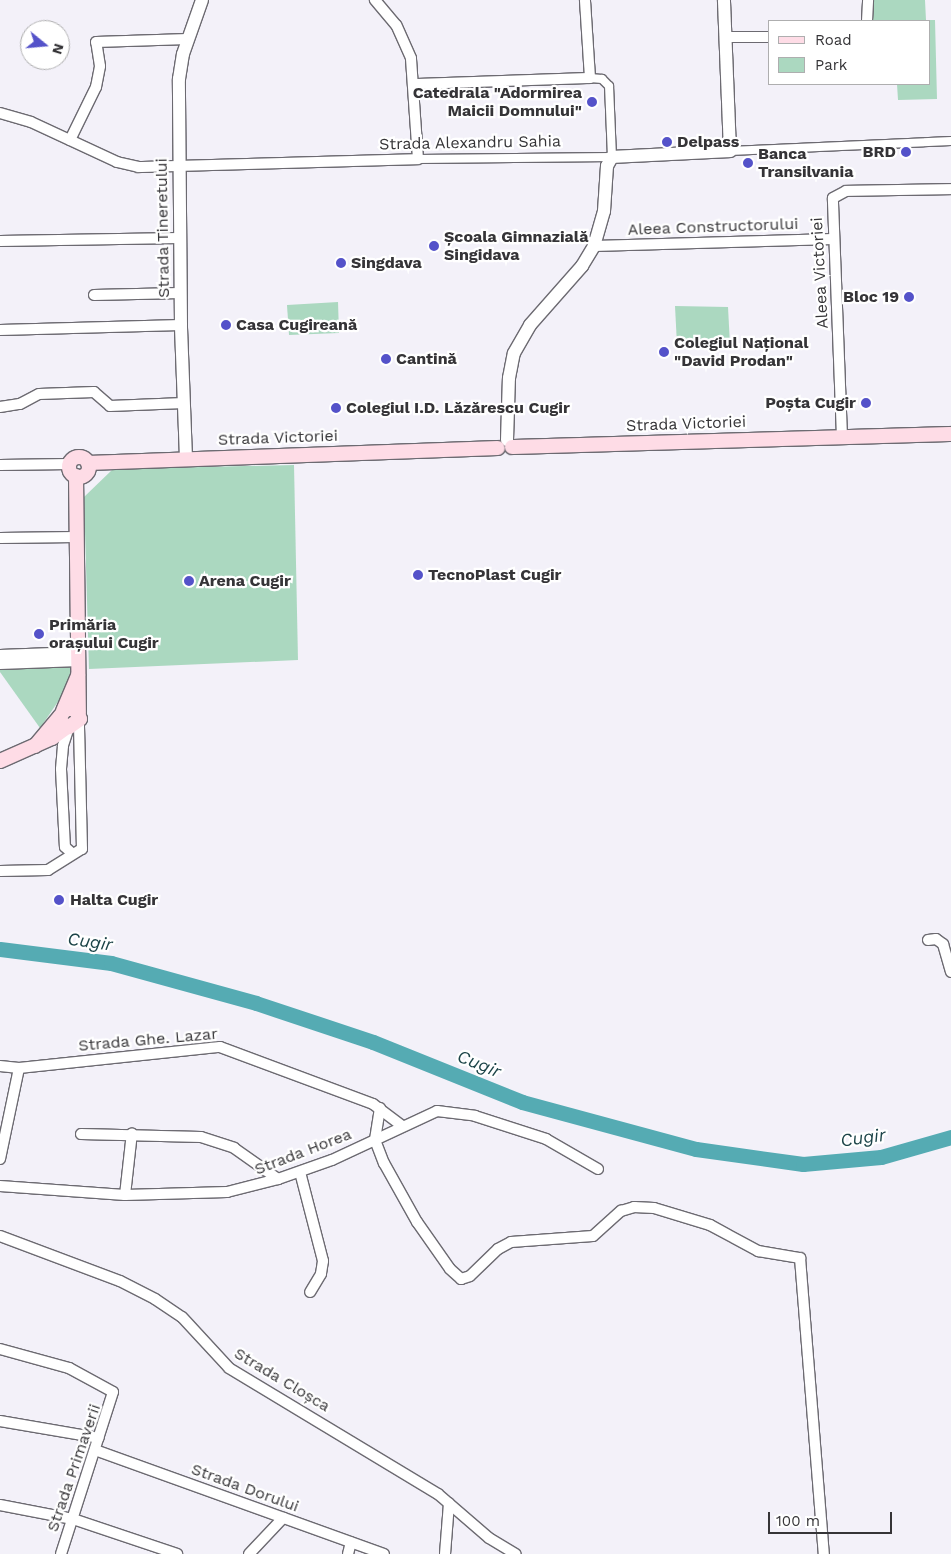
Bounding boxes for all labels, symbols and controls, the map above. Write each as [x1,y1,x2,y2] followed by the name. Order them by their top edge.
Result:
[20,20,70,70] north arrow
[768,20,931,85] legend
[815,31,852,49] text: Road
[49,42,68,56] text: N
[815,56,847,74] text: Park
[412,83,582,121] place label: Catedrala "Adormirea Maicii Domnului"
[586,96,598,108] marker: Catedrala "Adormirea Maicii Domnului"
[378,132,562,154] street label: Strada Alexandru Sahia
[677,132,739,152] place label: Delpass
[661,136,673,148] marker: Delpass
[863,142,896,162] place label: BRD
[758,144,853,182] place label: Banca Transilvania
[900,146,912,158] marker: BRD
[742,157,754,169] marker: Banca Transilvania
[152,158,174,298] street label: Strada Tineretului
[627,214,799,240] street label: Aleea Constructorului
[807,216,833,330] street label: Aleea Victoriei
[444,227,589,265] place label: Școala Gimnazială Singidava
[428,240,440,252] marker: Școala Gimnazială Singidava
[351,253,422,273] place label: Singdava
[335,257,347,269] marker: Singdava
[843,287,899,307] place label: Bloc 19
[903,291,915,303] marker: Bloc 19
[236,315,357,335] place label: Casa Cugireană
[220,319,232,331] marker: Casa Cugireană
[674,333,809,371] place label: Colegiul Național "David Prodan"
[658,346,670,358] marker: Colegiul Național "David Prodan"
[396,349,457,369] place label: Cantină
[380,353,392,365] marker: Cantină
[765,393,856,413] place label: Poșta Cugir
[860,397,872,409] marker: Poșta Cugir
[346,398,570,418] place label: Colegiul I.D. Lăzărescu Cugir
[330,402,342,414] marker: Colegiul I.D. Lăzărescu Cugir
[625,412,747,436] street label: Strada Victoriei
[217,426,339,450] street label: Strada Victoriei
[428,565,561,585] place label: TecnoPlast Cugir
[412,569,424,581] marker: TecnoPlast Cugir
[199,571,291,591] place label: Arena Cugir
[183,575,195,587] marker: Arena Cugir
[49,615,159,653] place label: Primăria orașului Cugir
[33,628,45,640] marker: Primăria orașului Cugir
[70,890,158,910] place label: Halta Cugir
[52,893,66,907] marker: Halta Cugir
[66,928,114,956] water label: Cugir
[77,1024,219,1056] street label: Strada Ghe. Lazar
[454,1045,504,1083] water label: Cugir
[839,1124,887,1152] water label: Cugir
[252,1125,354,1179] street label: Strada Horea
[230,1344,334,1416] street label: Strada Cloșca
[43,1402,105,1534] street label: Strada Primaverii
[188,1460,302,1516] street label: Strada Dorului
[771,1502,895,1534] scale bar
[776,1512,820,1530] text: 100 m

